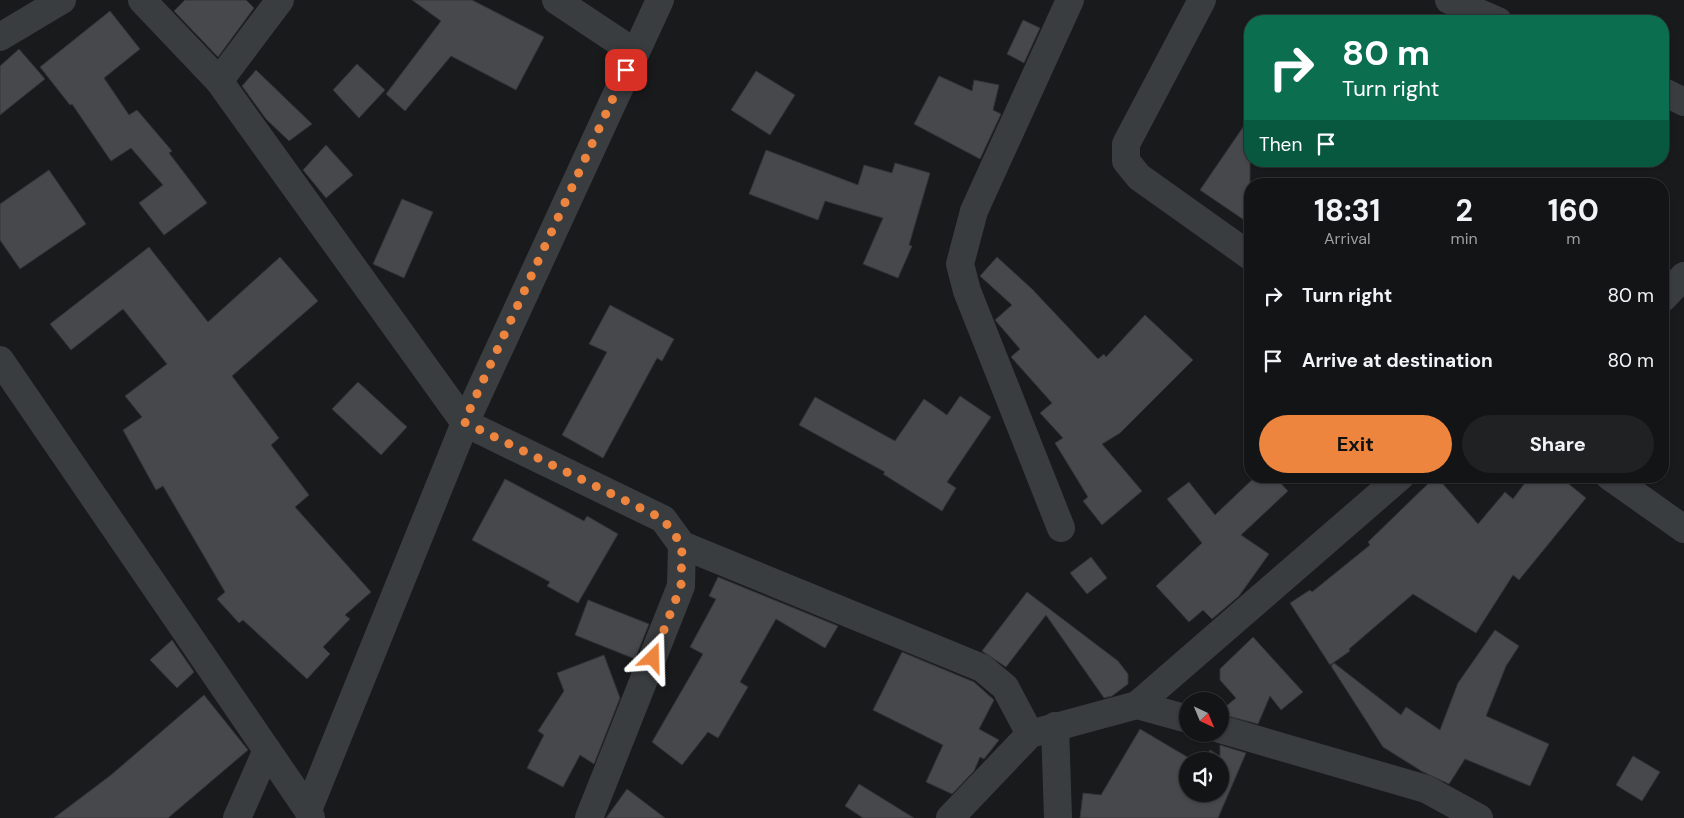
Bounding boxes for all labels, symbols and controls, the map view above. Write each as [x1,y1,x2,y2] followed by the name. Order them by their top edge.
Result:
[1342,30,1430,76] text: 80 m
[1259,35,1324,100] icon: right
[605,49,647,91] pin
[612,56,640,84] icon: arrive
[1342,74,1439,103] text: Turn right
[1312,130,1340,158] icon: arrive
[1259,132,1302,157] text: Then
[1314,191,1380,230] text: 18:31
[1455,191,1473,230] text: 2
[1548,191,1599,230] text: 160
[1324,228,1371,249] text: Arrival
[1451,228,1478,249] text: min
[1566,228,1581,249] text: m
[1259,282,1287,310] icon: right
[1302,283,1392,308] text: Turn right
[1607,283,1654,308] text: 80 m
[1259,347,1287,375] icon: arrive
[1302,348,1493,373] text: Arrive at destination
[1607,348,1654,373] text: 80 m
[1259,415,1452,473] button: Exit
[1462,415,1654,473] button: Share
[626,631,678,683] position arrow
[1179,692,1229,742] north arrow
[1179,692,1229,802] map controls
[1179,752,1229,802] button: sound

